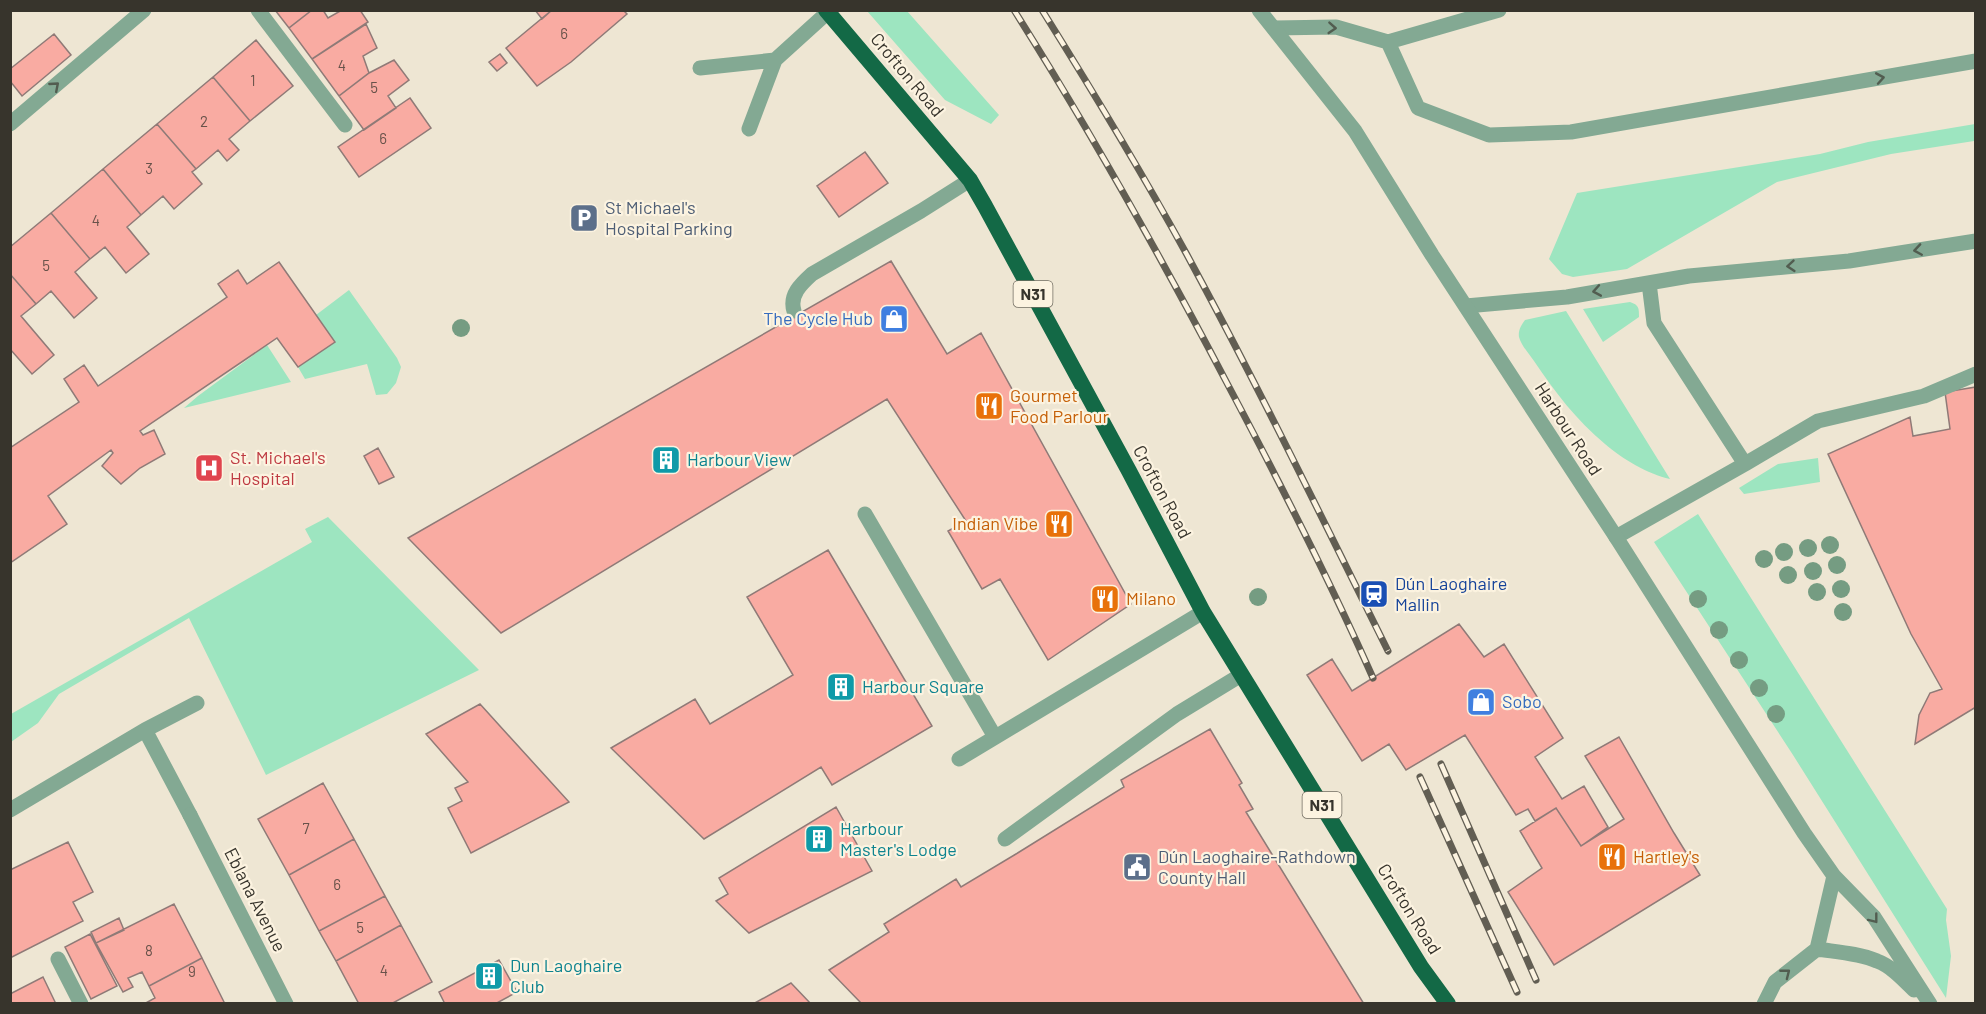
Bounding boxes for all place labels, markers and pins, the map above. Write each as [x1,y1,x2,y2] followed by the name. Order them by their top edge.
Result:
[605,196,733,239] place label: St Michael's Hospital Parking
[568,202,600,234] parking icon: St Michael's Hospital Parking
[878,303,910,335] shop icon: The Cycle Hub
[763,307,873,329] place label: The Cycle Hub
[1010,384,1110,427] place label: Gourmet Food Parlour
[973,390,1005,422] restaurant icon: Gourmet Food Parlour
[650,444,682,476] building icon: Harbour View
[230,446,326,489] place label: St. Michael's Hospital
[687,448,791,470] place label: Harbour View
[193,452,225,484] hospital icon: St. Michael's Hospital
[1043,508,1075,540] restaurant icon: Indian Vibe
[952,512,1038,534] place label: Indian Vibe
[1395,572,1507,615] place label: Dún Laoghaire Mallin
[1358,578,1390,610] station icon: Dún Laoghaire Mallin
[1089,583,1121,615] restaurant icon: Milano
[1126,587,1176,609] place label: Milano
[825,671,857,703] building icon: Harbour Square
[862,675,984,697] place label: Harbour Square
[1465,686,1497,718] shop icon: Sobo
[1502,690,1542,712] place label: Sobo
[840,817,957,860] place label: Harbour Master's Lodge
[803,823,835,855] building icon: Harbour Master's Lodge
[1596,841,1628,873] restaurant icon: Hartley's
[1158,845,1356,888] place label: Dún Laoghaire-Rathdown County Hall
[1633,845,1700,867] place label: Hartley's
[1121,851,1153,883] public building icon: Dún Laoghaire-Rathdown County Hall
[510,954,622,997] place label: Dun Laoghaire Club
[473,960,505,992] building icon: Dun Laoghaire Club

